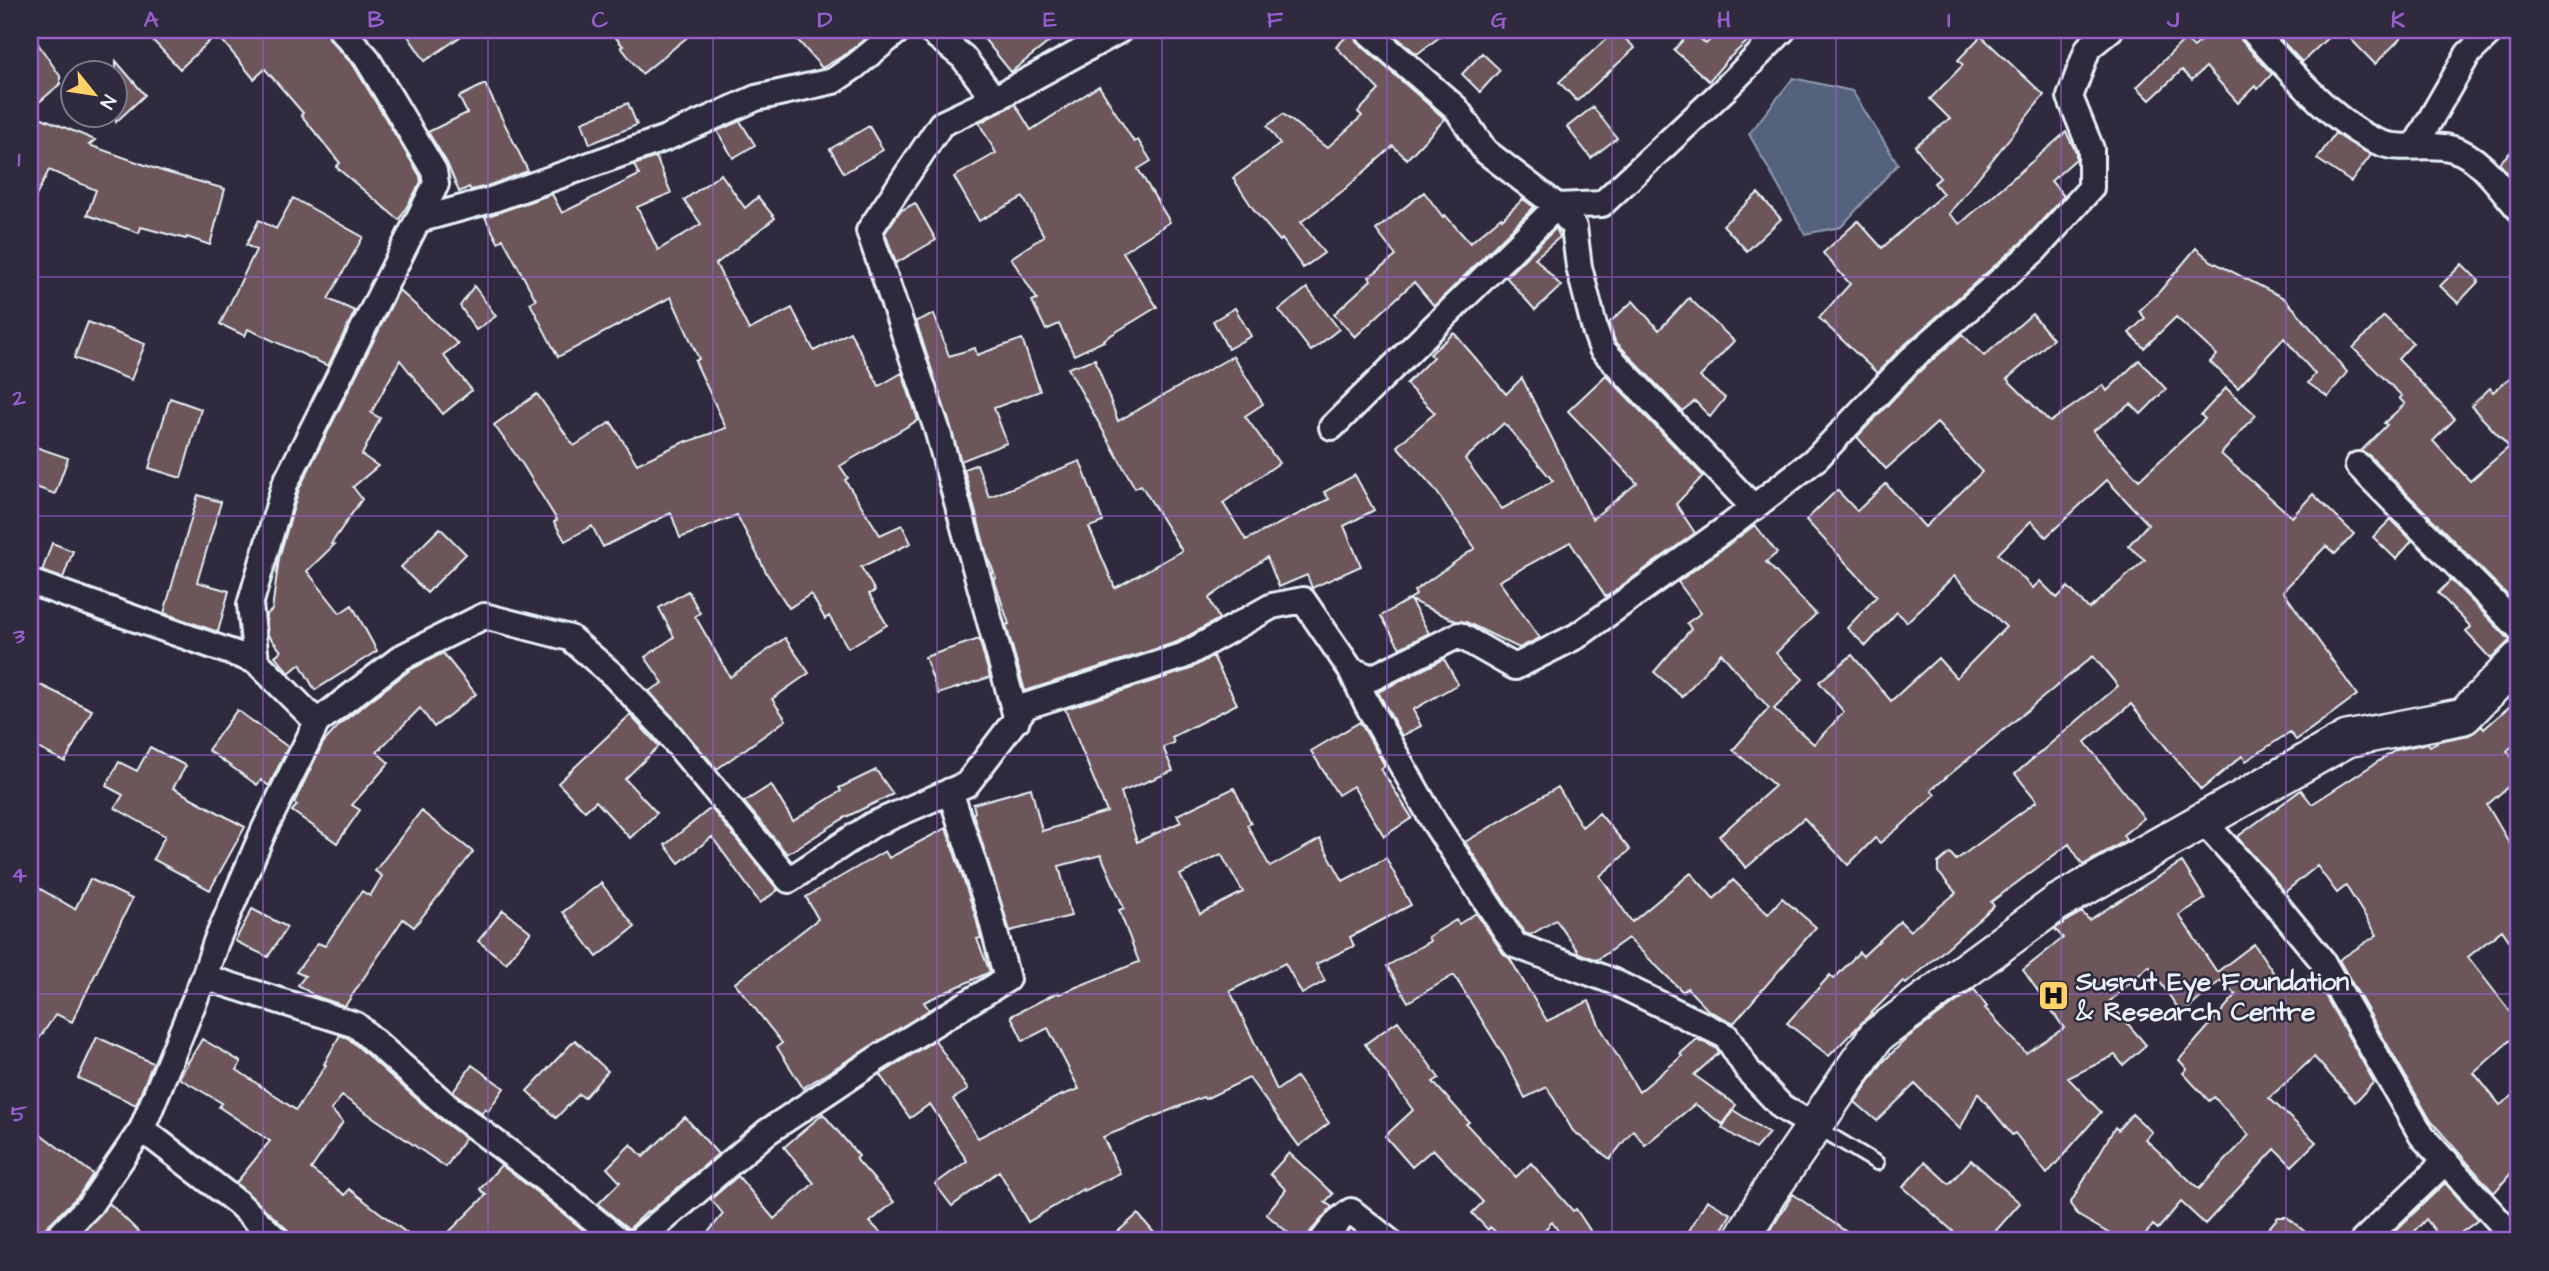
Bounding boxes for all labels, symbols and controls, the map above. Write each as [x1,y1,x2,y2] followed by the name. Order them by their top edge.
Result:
[144,4,159,36] text: A
[368,4,385,36] text: B
[592,4,609,36] text: C
[818,4,833,36] text: D
[1043,4,1057,36] text: E
[1267,4,1284,36] text: F
[1491,4,1507,36] text: G
[1717,4,1731,36] text: H
[1947,4,1951,36] text: I
[2166,4,2180,36] text: J
[2391,4,2406,36] text: K
[60,60,130,130] north arrow
[93,90,122,114] text: N
[18,143,21,175] text: 1
[11,382,26,414] text: 2
[12,620,25,652] text: 3
[11,859,27,891] text: 4
[2075,964,2349,1030] place label: Susrut Eye Foundation & Research Centre
[2036,979,2070,1013] hospital icon: Susrut Eye Foundation & Research Centre
[11,1098,28,1130] text: 5

